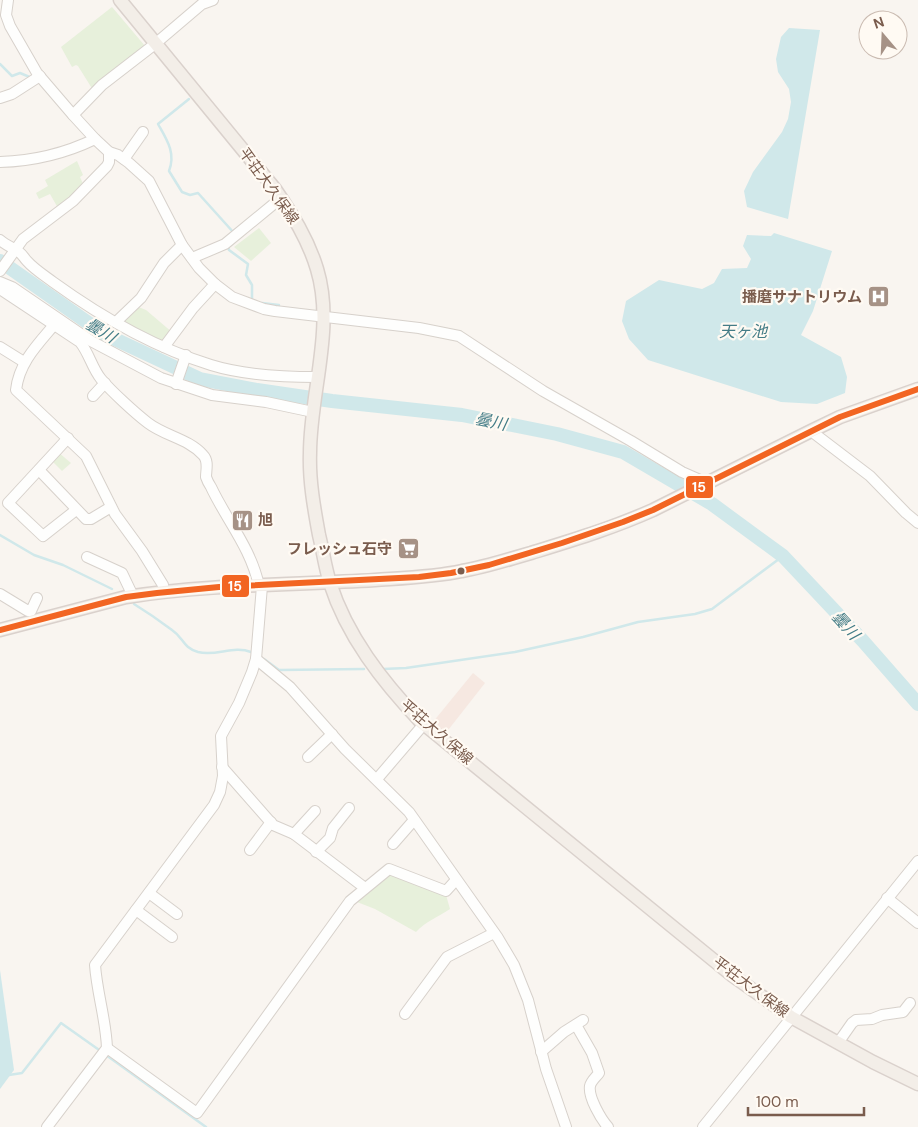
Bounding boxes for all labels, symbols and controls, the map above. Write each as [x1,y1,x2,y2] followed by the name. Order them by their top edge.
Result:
[858,10,908,60] north arrow
[871,13,887,33] text: N
[234,144,304,228] street label: 平荘大久保線
[866,285,890,309] hospital icon: 播磨サナトリウム
[742,287,862,307] place label: 播磨サナトリウム
[82,313,122,349] water label: 曇川
[719,321,769,342] water label: 天ヶ池
[473,408,511,435] water label: 曇川
[685,475,714,499] line badge: 15
[692,478,706,496] text: 15
[230,508,254,532] restaurant icon: 旭
[258,510,273,530] place label: 旭
[396,537,420,561] supermarket icon: フレッシュ石守
[287,539,392,559] place label: フレッシュ石守
[456,566,466,576] unlabelled marker
[221,574,250,598] line badge: 15
[228,577,242,595] text: 15
[827,606,865,646] water label: 曇川
[396,695,478,769] street label: 平荘大久保線
[709,952,793,1022] street label: 平荘大久保線
[748,1084,864,1116] scale bar
[756,1092,799,1112] text: 100 m

